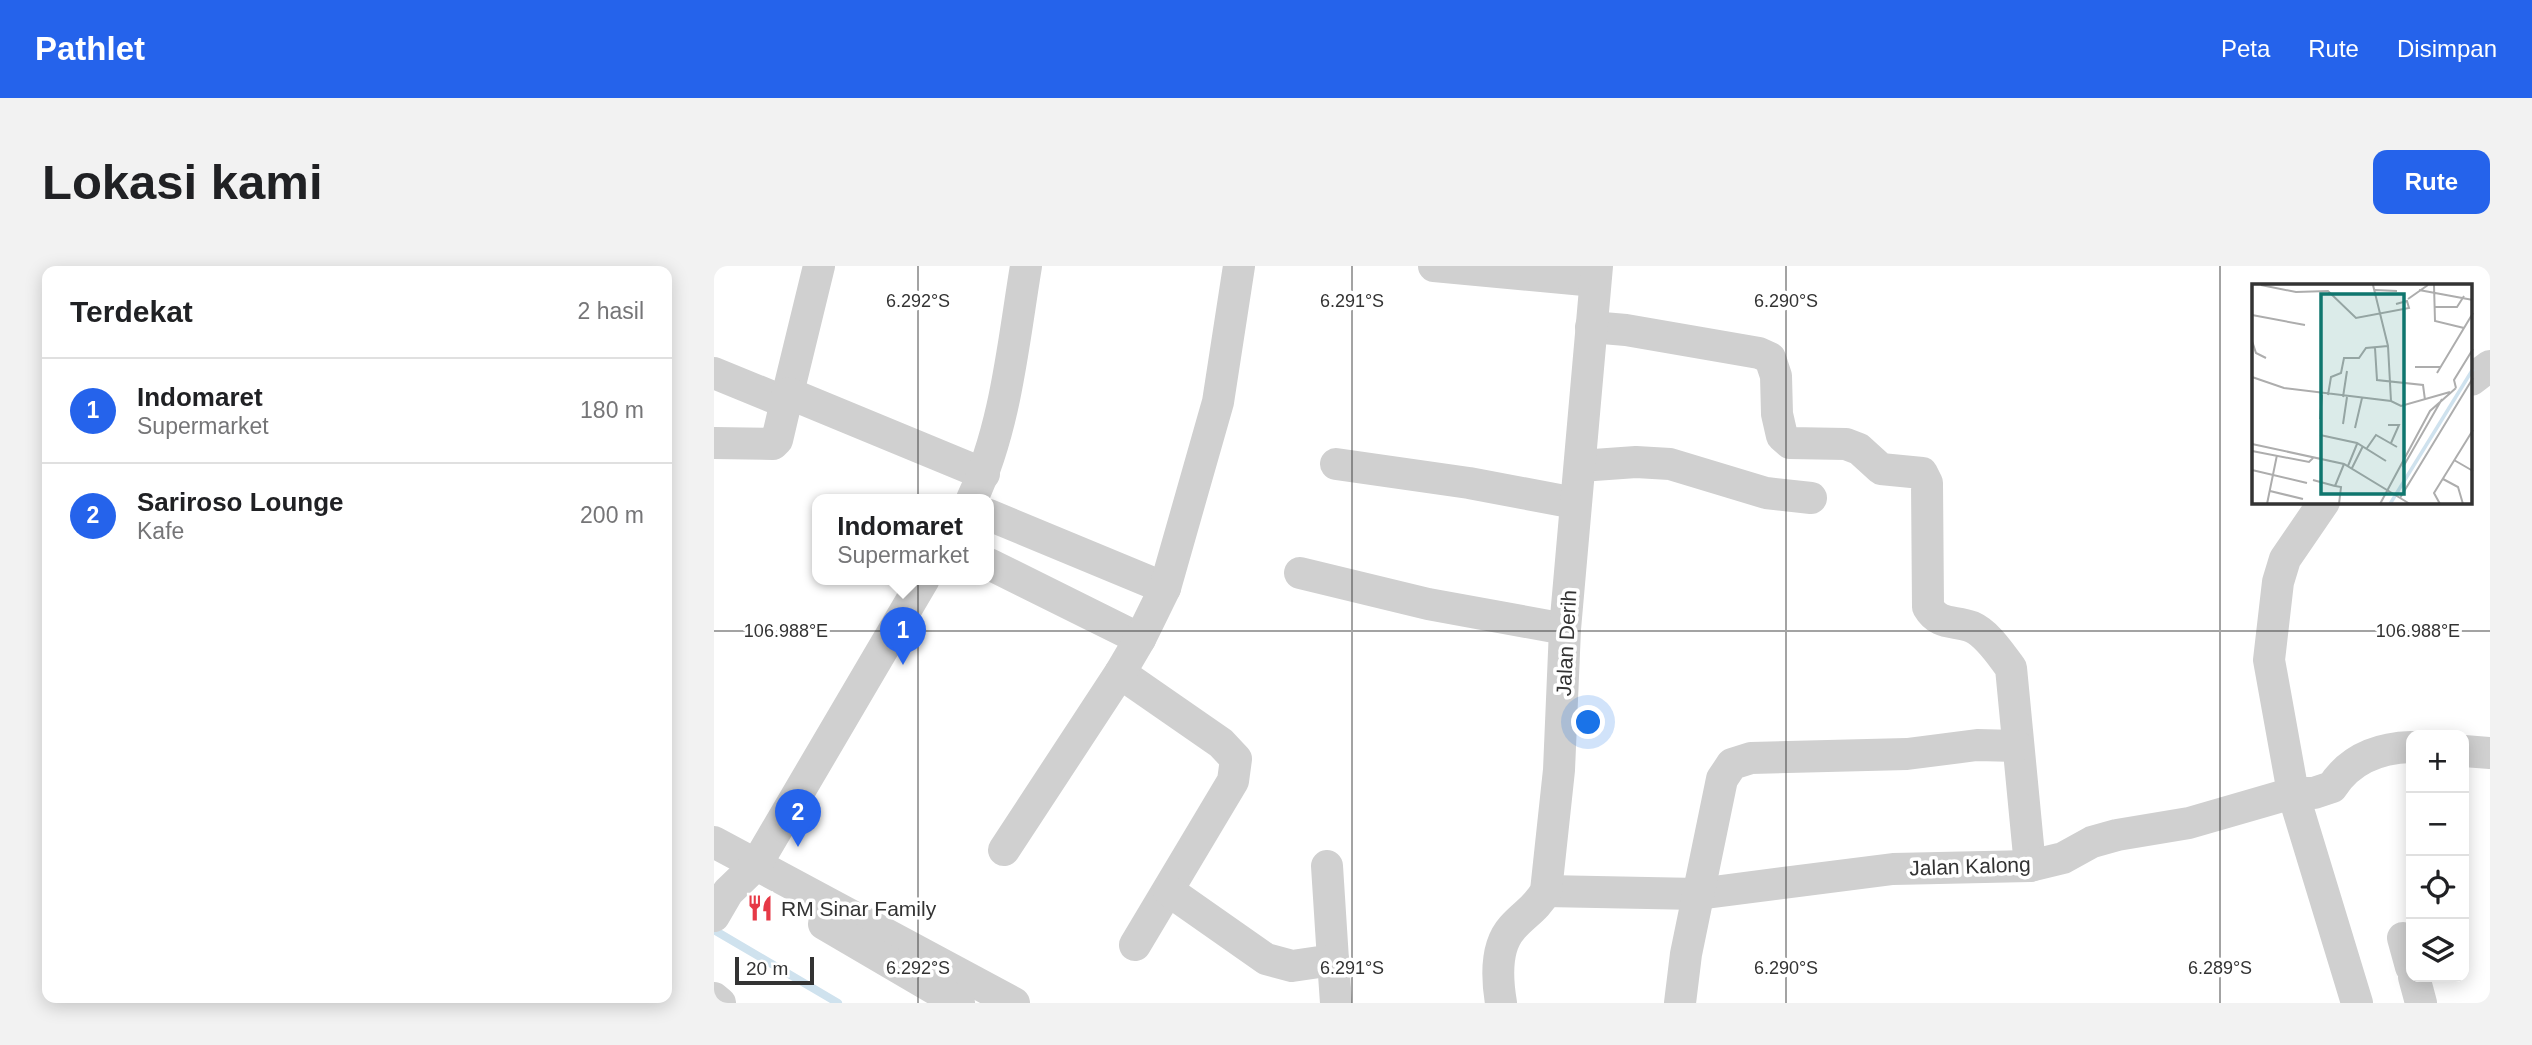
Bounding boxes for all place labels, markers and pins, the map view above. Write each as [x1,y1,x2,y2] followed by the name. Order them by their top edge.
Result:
[880,607,926,665] pin: 1
[775,789,821,847] pin: 2
[745,893,775,923] restaurant icon: RM Sinar Family
[781,897,937,920] place label: RM Sinar Family

